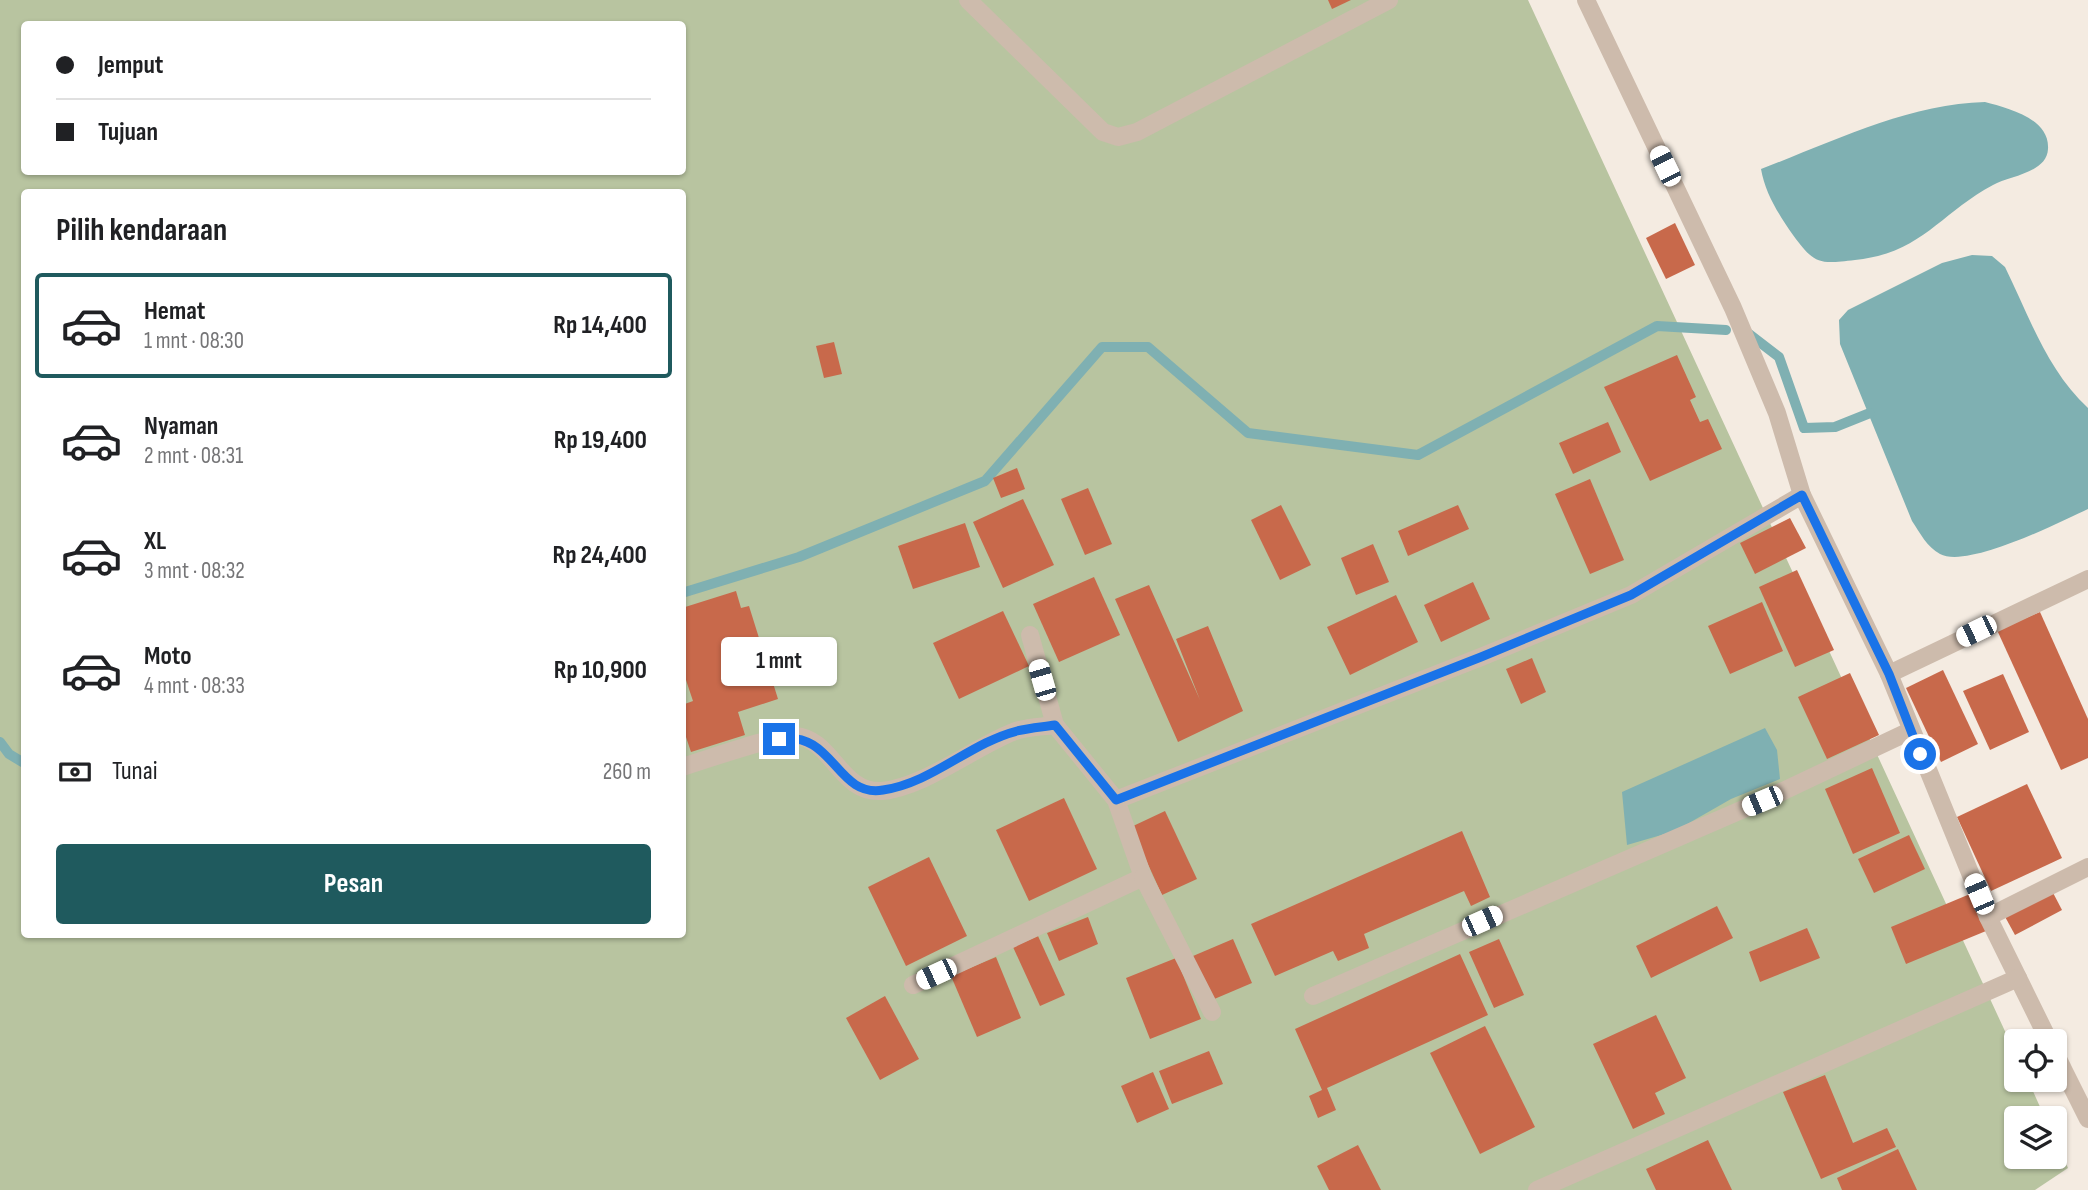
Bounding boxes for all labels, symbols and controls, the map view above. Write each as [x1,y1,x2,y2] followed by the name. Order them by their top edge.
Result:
[98,50,163,81] text: Jemput
[98,117,158,148] text: Tujuan
[1647,143,1684,189] car
[56,211,227,250] text: Pilih kendaraan
[60,294,123,357] icon: car
[144,296,205,327] text: Hemat
[553,310,647,341] text: Rp 14,400
[144,327,244,355] text: 1 mnt · 08:30
[60,409,123,472] icon: car
[144,411,218,442] text: Nyaman
[554,425,647,456] text: Rp 19,400
[144,442,243,470] text: 2 mnt · 08:31
[60,524,123,587] icon: car
[144,526,166,557] text: XL
[552,540,647,571] text: Rp 24,400
[144,557,245,585] text: 3 mnt · 08:32
[1953,612,2000,650] car
[721,638,837,686] callout: 1 mnt
[60,639,123,702] icon: car
[144,641,192,672] text: Moto
[756,647,802,675] text: 1 mnt
[554,655,647,686] text: Rp 10,900
[1027,657,1058,703] car
[144,672,245,700] text: 4 mnt · 08:33
[763,723,795,755] route end
[1904,738,1936,770] route start
[56,753,94,791] icon: cash
[112,756,158,787] text: Tunai
[603,758,651,786] text: 260 m
[1739,783,1786,819] car
[56,844,651,924] button: Pesan
[1962,871,1997,917] car
[1459,903,1506,939] car
[913,956,960,992] car
[2004,1029,2067,1169] map controls
[2004,1029,2067,1092] button: locate
[2004,1106,2067,1169] button: layers

